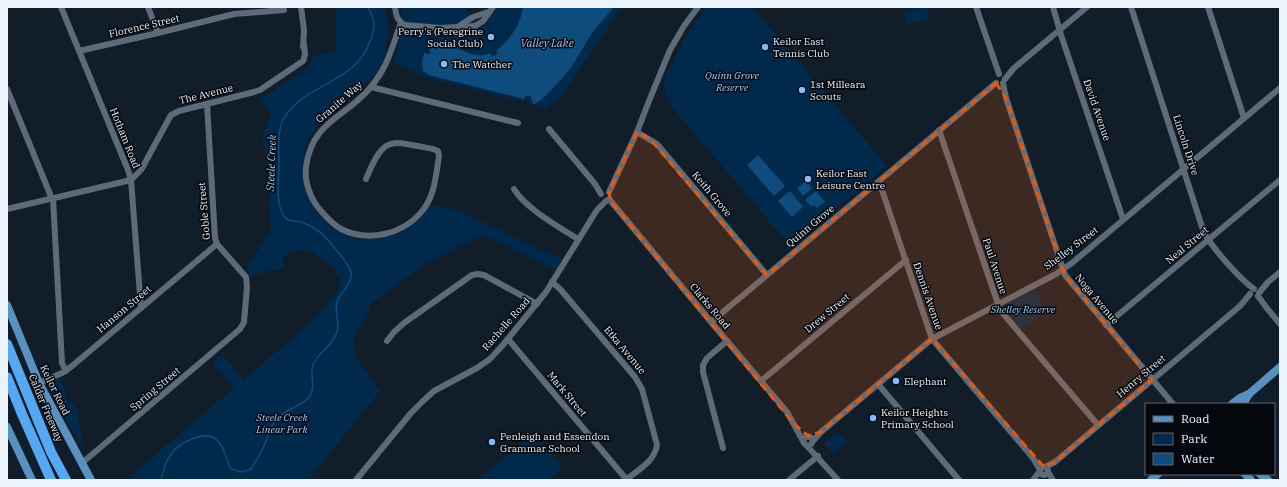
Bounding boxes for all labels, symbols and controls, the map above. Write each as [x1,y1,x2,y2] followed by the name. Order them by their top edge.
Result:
[107,11,181,40] street label: Florence Street
[398,25,483,50] place label: Perry's (Peregrine Social Club)
[486,32,496,42] marker: Perry's (Peregrine Social Club)
[773,35,829,60] place label: Keilor East Tennis Club
[520,36,574,50] water label: Valley Lake
[760,42,770,52] marker: Keilor East Tennis Club
[452,58,512,71] place label: The Watcher
[439,59,449,69] marker: The Watcher
[705,69,759,94] park label: Quinn Grove Reserve
[1080,77,1114,143] street label: David Avenue
[313,78,366,126] street label: Granite Way
[810,78,866,103] place label: 1st Milleara Scouts
[177,81,235,107] street label: The Avenue
[797,85,807,95] marker: 1st Milleara Scouts
[107,106,143,170] street label: Hotham Road
[1170,113,1202,177] street label: Lincoln Drive
[263,134,279,193] water label: Steele Creek
[816,167,885,192] place label: Keilor East Leisure Centre
[689,169,735,219] street label: Keith Grove
[803,174,813,184] marker: Keilor East Leisure Centre
[195,181,213,240] street label: Goble Street
[783,202,837,250] street label: Quinn Grove
[1041,223,1101,273] street label: Shelley Street
[1163,223,1211,267] street label: Neal Street
[980,236,1010,296] street label: Paul Avenue
[910,260,946,332] street label: Dennis Avenue
[1072,271,1122,327] street label: Noga Avenue
[687,280,733,332] street label: Clarks Road
[94,282,154,336] street label: Hanson Street
[802,290,853,336] street label: Drew Street
[479,295,533,353] street label: Rachelle Road
[990,303,1056,316] park label: Shelley Reserve
[601,323,649,377] street label: Etka Avenue
[1114,351,1169,400] street label: Henry Street
[37,363,73,417] street label: Keilor Road
[127,364,183,414] street label: Spring Street
[544,369,590,420] street label: Mark Street
[26,372,66,445] street label: Calder Freeway
[904,375,947,388] place label: Elephant
[891,376,901,386] marker: Elephant
[1145,403,1275,475] legend
[881,406,954,431] place label: Keilor Heights Primary School
[255,411,308,436] park label: Steele Creek Linear Park
[1181,411,1210,426] text: Road
[868,413,878,423] marker: Keilor Heights Primary School
[500,430,610,455] place label: Penleigh and Essendon Grammar School
[1181,431,1207,446] text: Park
[487,437,497,447] marker: Penleigh and Essendon Grammar School
[1181,451,1215,466] text: Water

